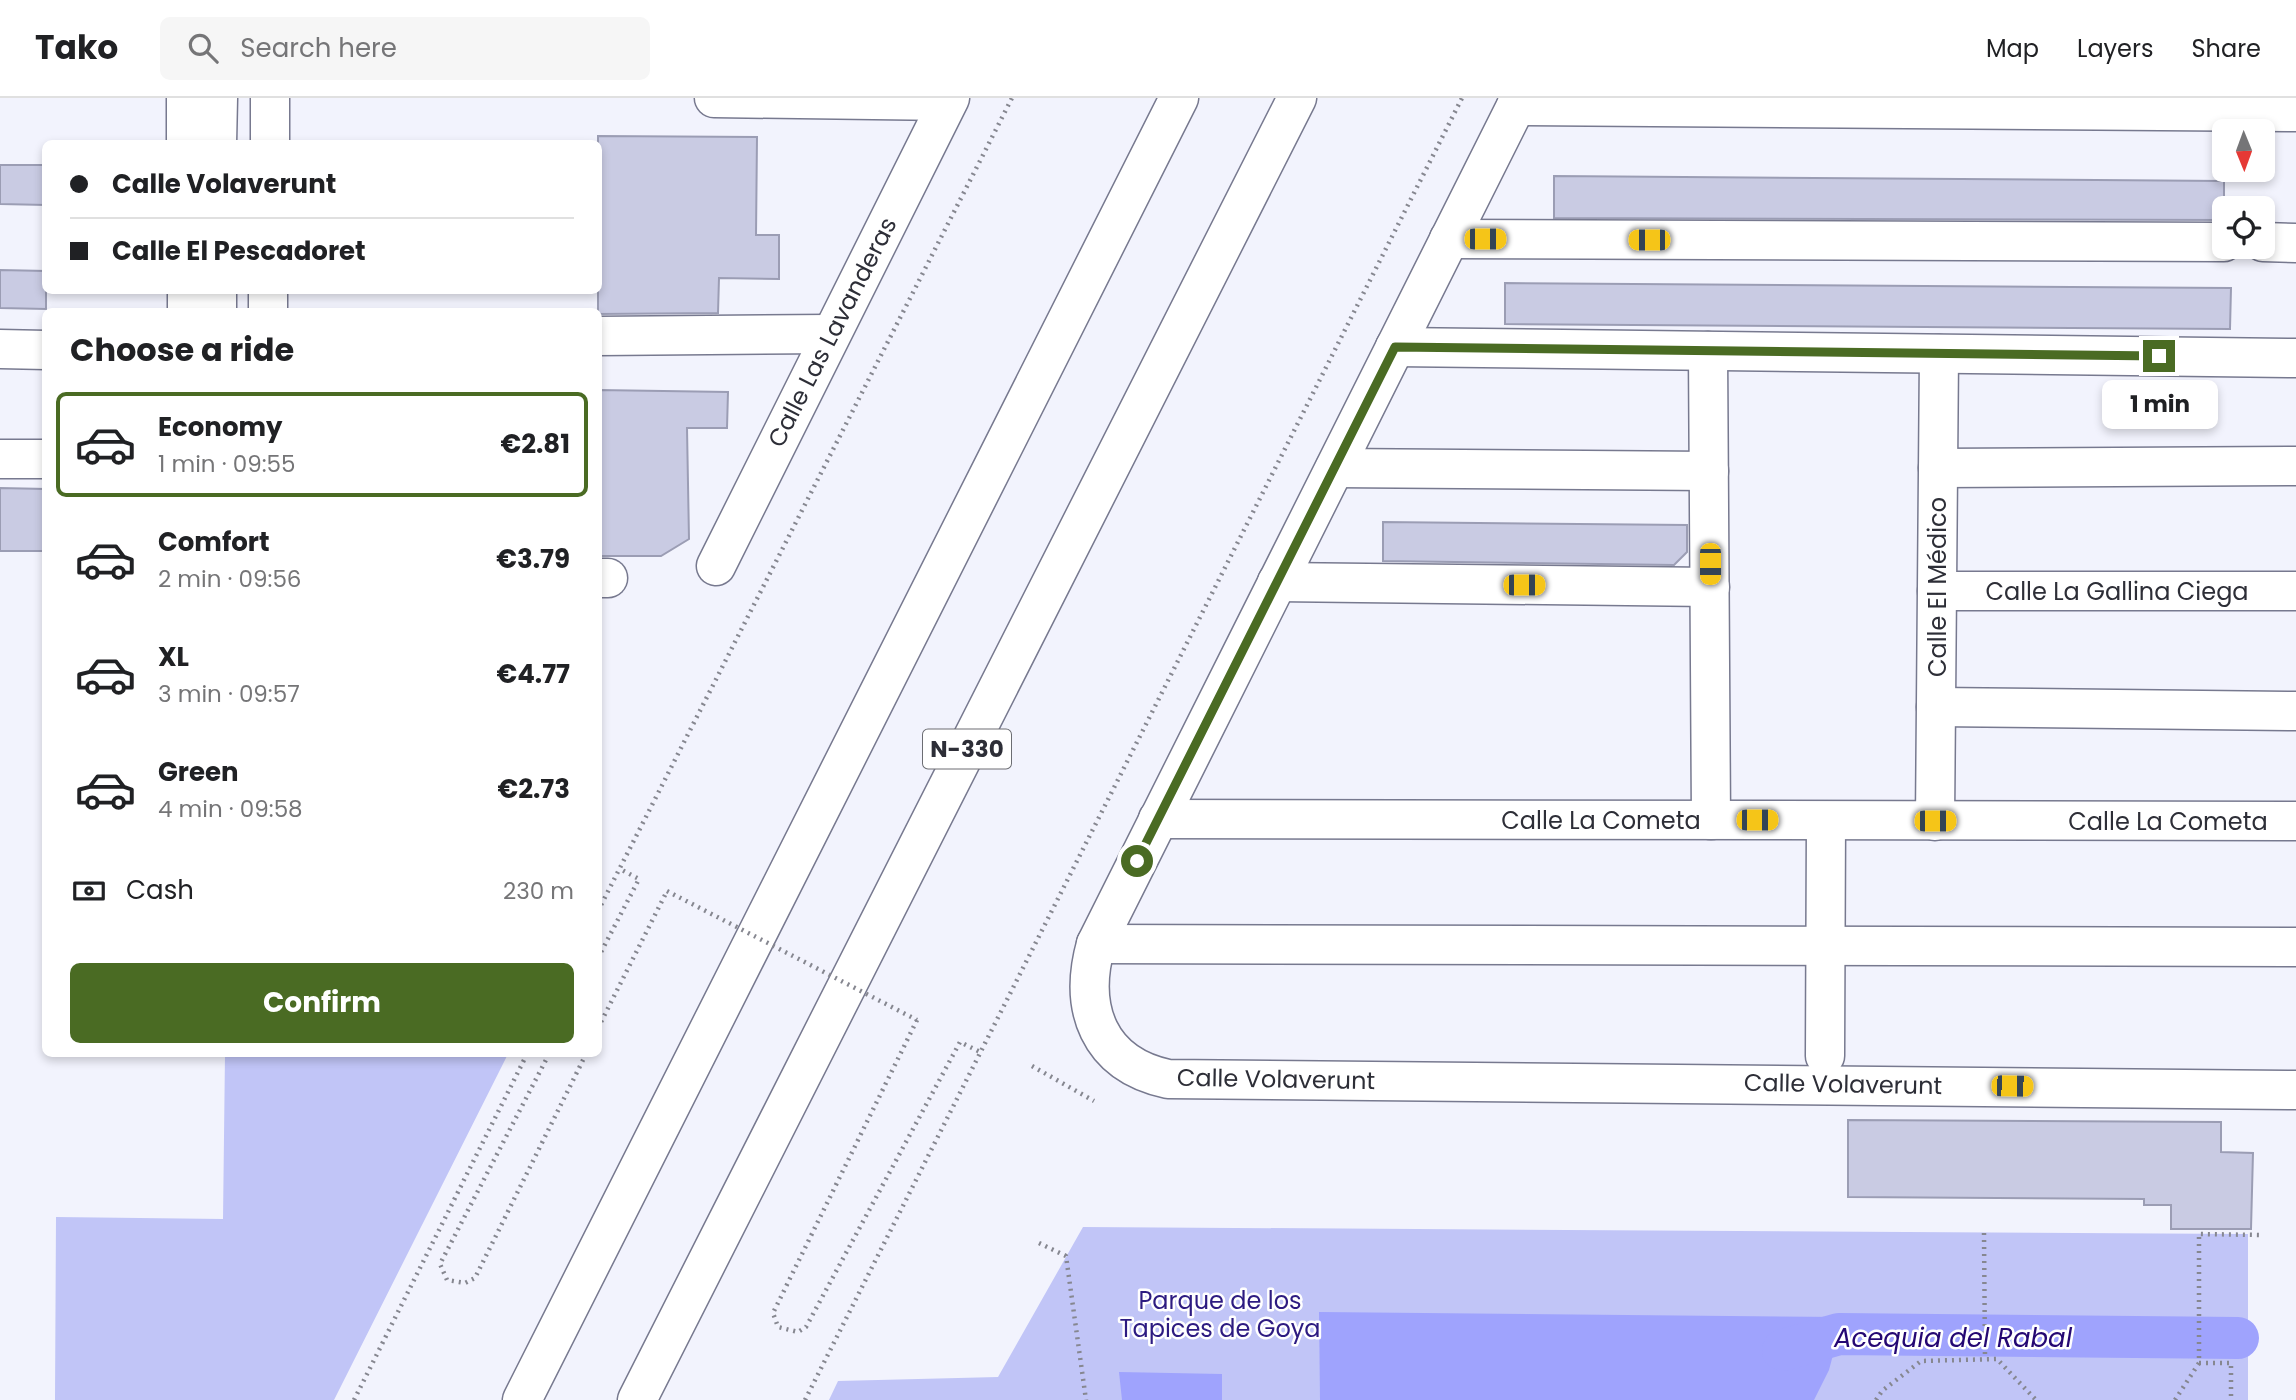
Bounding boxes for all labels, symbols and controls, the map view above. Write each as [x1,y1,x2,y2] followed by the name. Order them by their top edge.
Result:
[160,17,650,80] search box
[35,24,118,71] text: Tako
[184,29,222,67] icon: search
[240,30,397,66] text: Search here
[1986,32,2039,65] text: Map
[2077,32,2153,65] text: Layers
[2191,32,2261,65] text: Share
[2212,119,2275,182] north arrow
[2212,119,2275,259] map controls
[112,166,336,202] text: Calle Volaverunt
[2212,196,2275,259] button: locate
[760,211,904,453] street label: Calle Las Lavanderas
[1465,229,1507,250] car
[1629,230,1671,251] car
[112,233,366,269] text: Calle El Pescadoret
[70,327,294,372] text: Choose a ride
[2143,340,2175,372] route end
[2101,380,2217,430] callout: 1 min
[2130,388,2190,420] text: 1 min
[158,409,282,445] text: Economy
[74,413,137,476] icon: car
[501,426,570,462] text: €2.81
[158,448,295,480] text: 1 min · 09:55
[1921,497,1954,677] street label: Calle El Médico
[158,524,270,560] text: Comfort
[74,528,137,591] icon: car
[496,541,570,577] text: €3.79
[1700,543,1721,585] car
[158,563,301,595] text: 2 min · 09:56
[1504,575,1546,596] car
[1985,575,2249,608] street label: Calle La Gallina Ciega
[158,639,189,675] text: XL
[74,643,137,706] icon: car
[497,656,570,692] text: €4.77
[158,678,300,710] text: 3 min · 09:57
[923,730,1011,768] road number: N-330
[158,754,239,790] text: Green
[74,758,137,821] icon: car
[497,771,570,807] text: €2.73
[158,793,303,825] text: 4 min · 09:58
[1501,804,1701,837] street label: Calle La Cometa
[2068,805,2268,838] street label: Calle La Cometa
[1737,810,1779,831] car
[1915,811,1957,832] car
[1121,845,1153,877] route start
[70,872,108,910] icon: cash
[126,872,194,908] text: Cash
[503,875,574,907] text: 230 m
[70,963,574,1043] button: Confirm
[1177,1061,1375,1097] street label: Calle Volaverunt
[1744,1066,1942,1102] street label: Calle Volaverunt
[1991,1075,2034,1097] car
[1120,1284,1321,1345] park label: Parque de los Tapices de Goya
[1833,1320,2073,1356] water label: Acequia del Rabal

